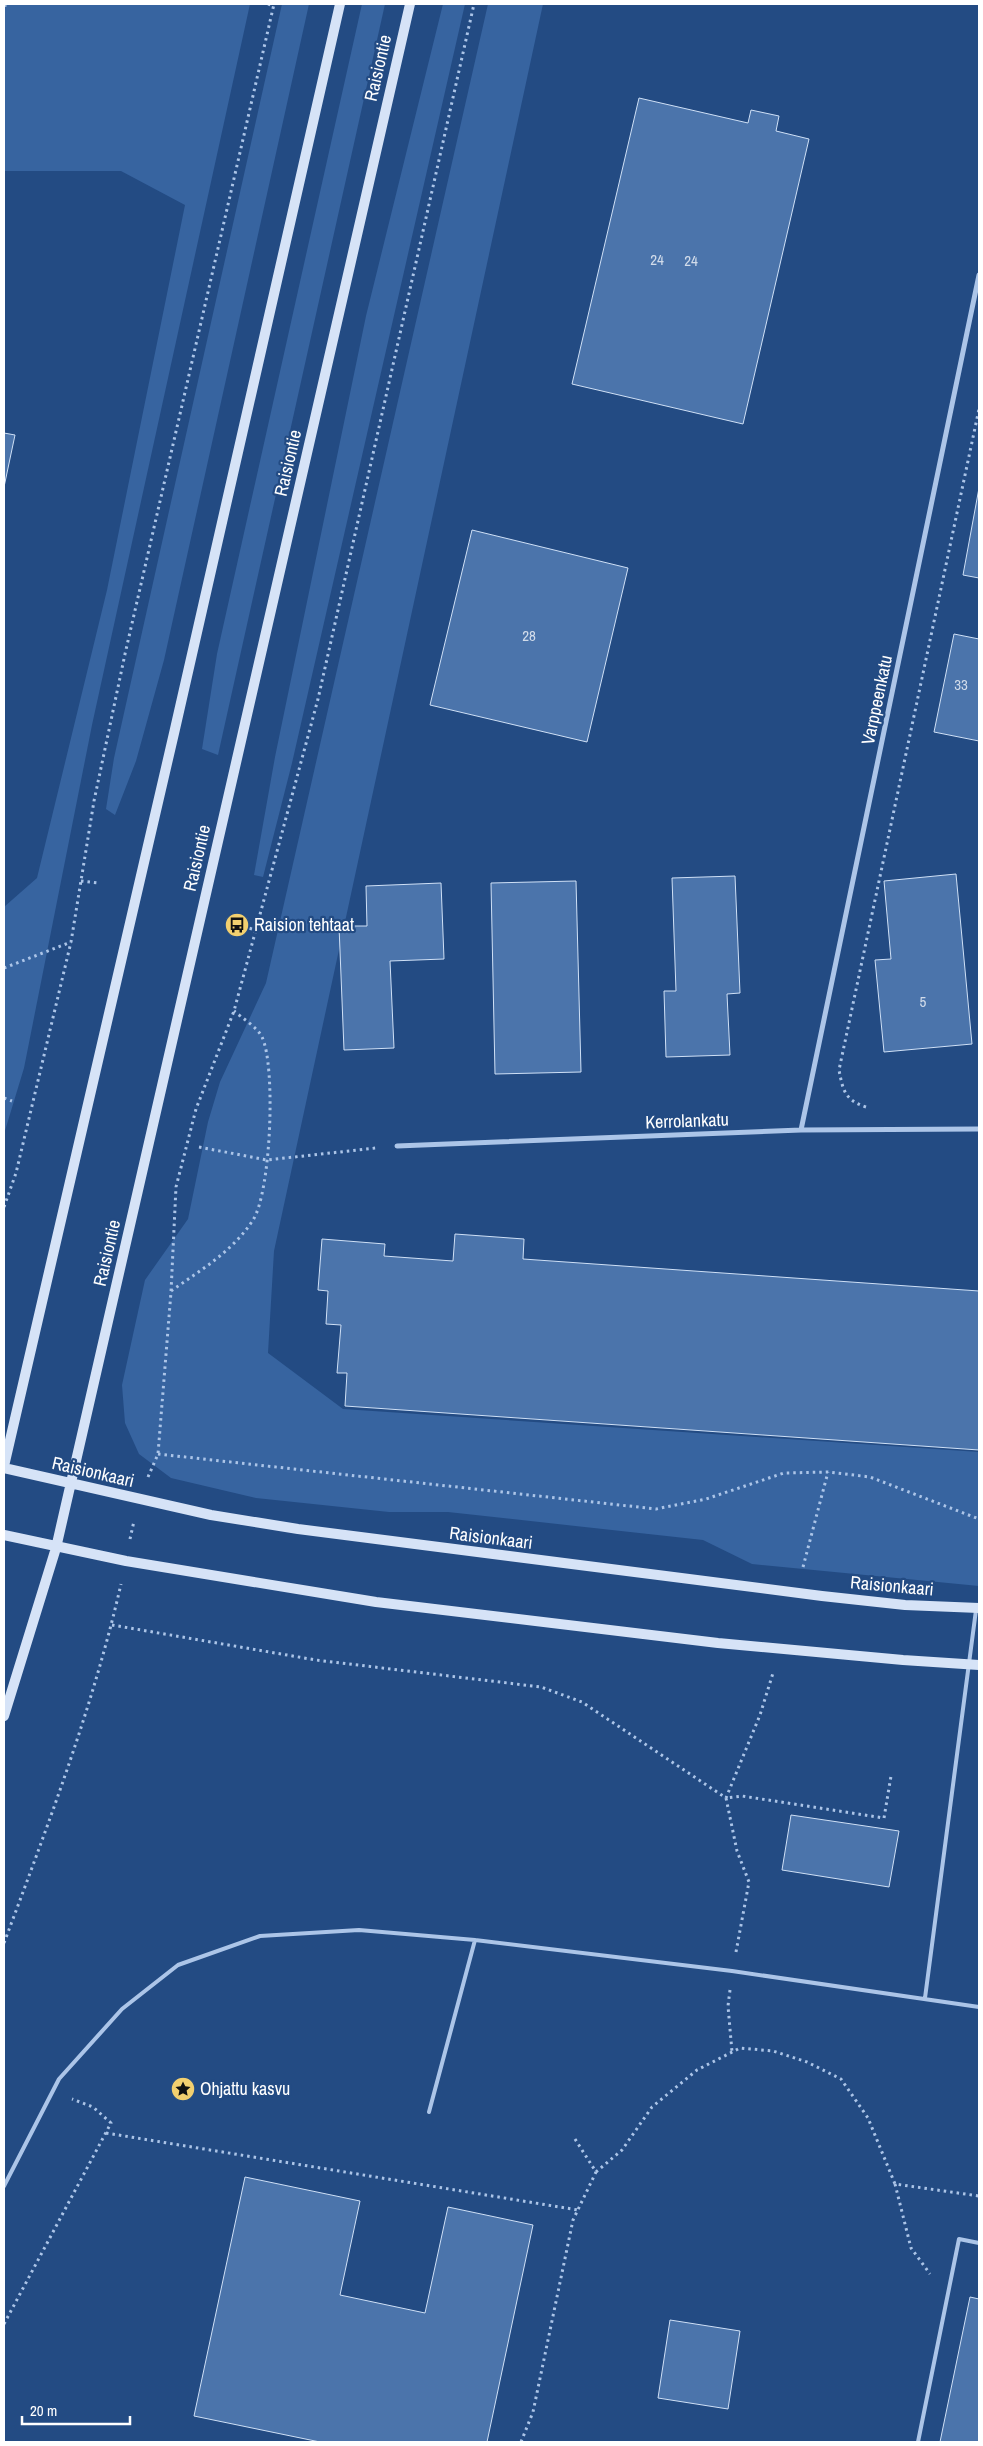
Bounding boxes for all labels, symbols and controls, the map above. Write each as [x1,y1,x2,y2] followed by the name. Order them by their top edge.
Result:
[358,32,397,103] street label: Raisiontie
[650,249,664,270] house number: 24
[684,250,698,271] house number: 24
[268,427,307,498] street label: Raisiontie
[522,625,536,646] house number: 28
[855,653,898,747] street label: Varppeenkatu
[954,674,968,695] house number: 33
[177,822,216,893] street label: Raisiontie
[224,912,250,938] bus stop icon: Raision tehtaat
[254,912,354,937] place label: Raision tehtaat
[920,991,927,1012] house number: 5
[645,1107,729,1134] street label: Kerrolankatu
[87,1217,126,1288] street label: Raisiontie
[50,1450,137,1493] street label: Raisionkaari
[448,1520,534,1555] street label: Raisionkaari
[849,1569,935,1602] street label: Raisionkaari
[170,2076,196,2102] place icon: Ohjattu kasvu
[200,2076,290,2101] place label: Ohjattu kasvu
[22,2394,130,2426] scale bar
[30,2400,57,2421] text: 20 m

